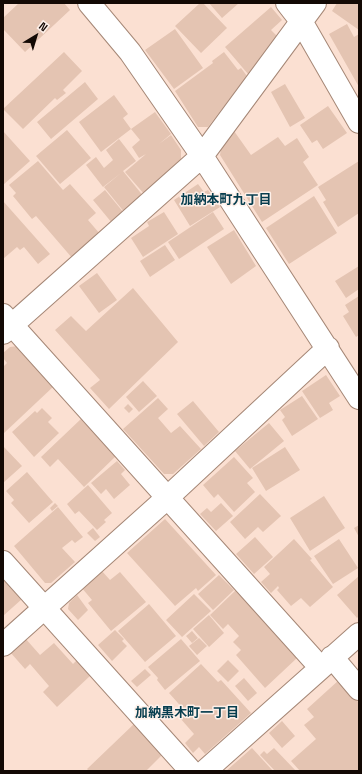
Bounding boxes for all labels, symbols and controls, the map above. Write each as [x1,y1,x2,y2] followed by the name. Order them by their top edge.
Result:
[16,16,56,56] north arrow
[36,19,51,34] text: N
[181,192,271,208] district label: 加納本町九丁目
[135,705,239,721] district label: 加納黒木町一丁目

